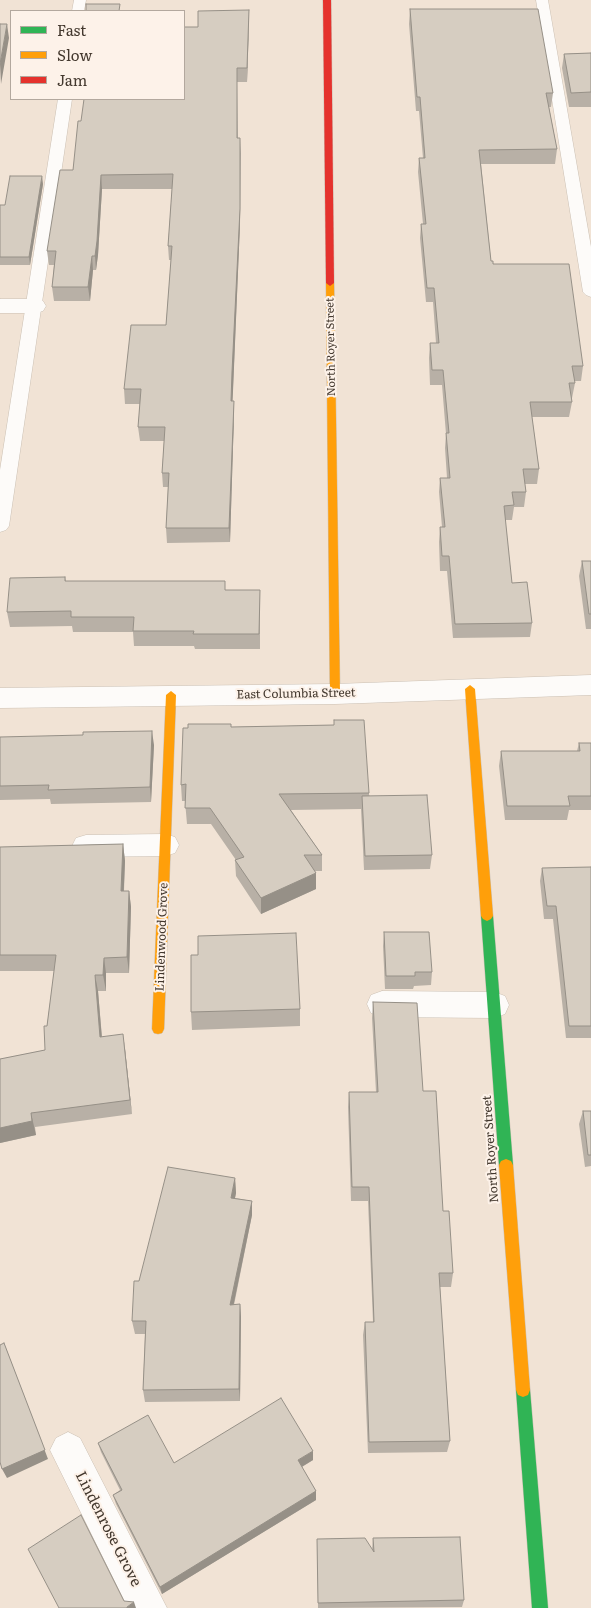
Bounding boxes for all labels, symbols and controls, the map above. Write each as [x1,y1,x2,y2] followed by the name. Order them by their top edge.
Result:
[10,10,185,100] legend
[57,18,86,41] text: Fast
[57,43,92,66] text: Slow
[57,68,87,91] text: Jam
[324,298,338,396] street label: North Royer Street
[236,686,356,702] street label: East Columbia Street
[153,882,171,992] street label: Lindenwood Grove
[480,1095,502,1203] street label: North Royer Street
[71,1468,145,1590] street label: Lindenrose Grove

